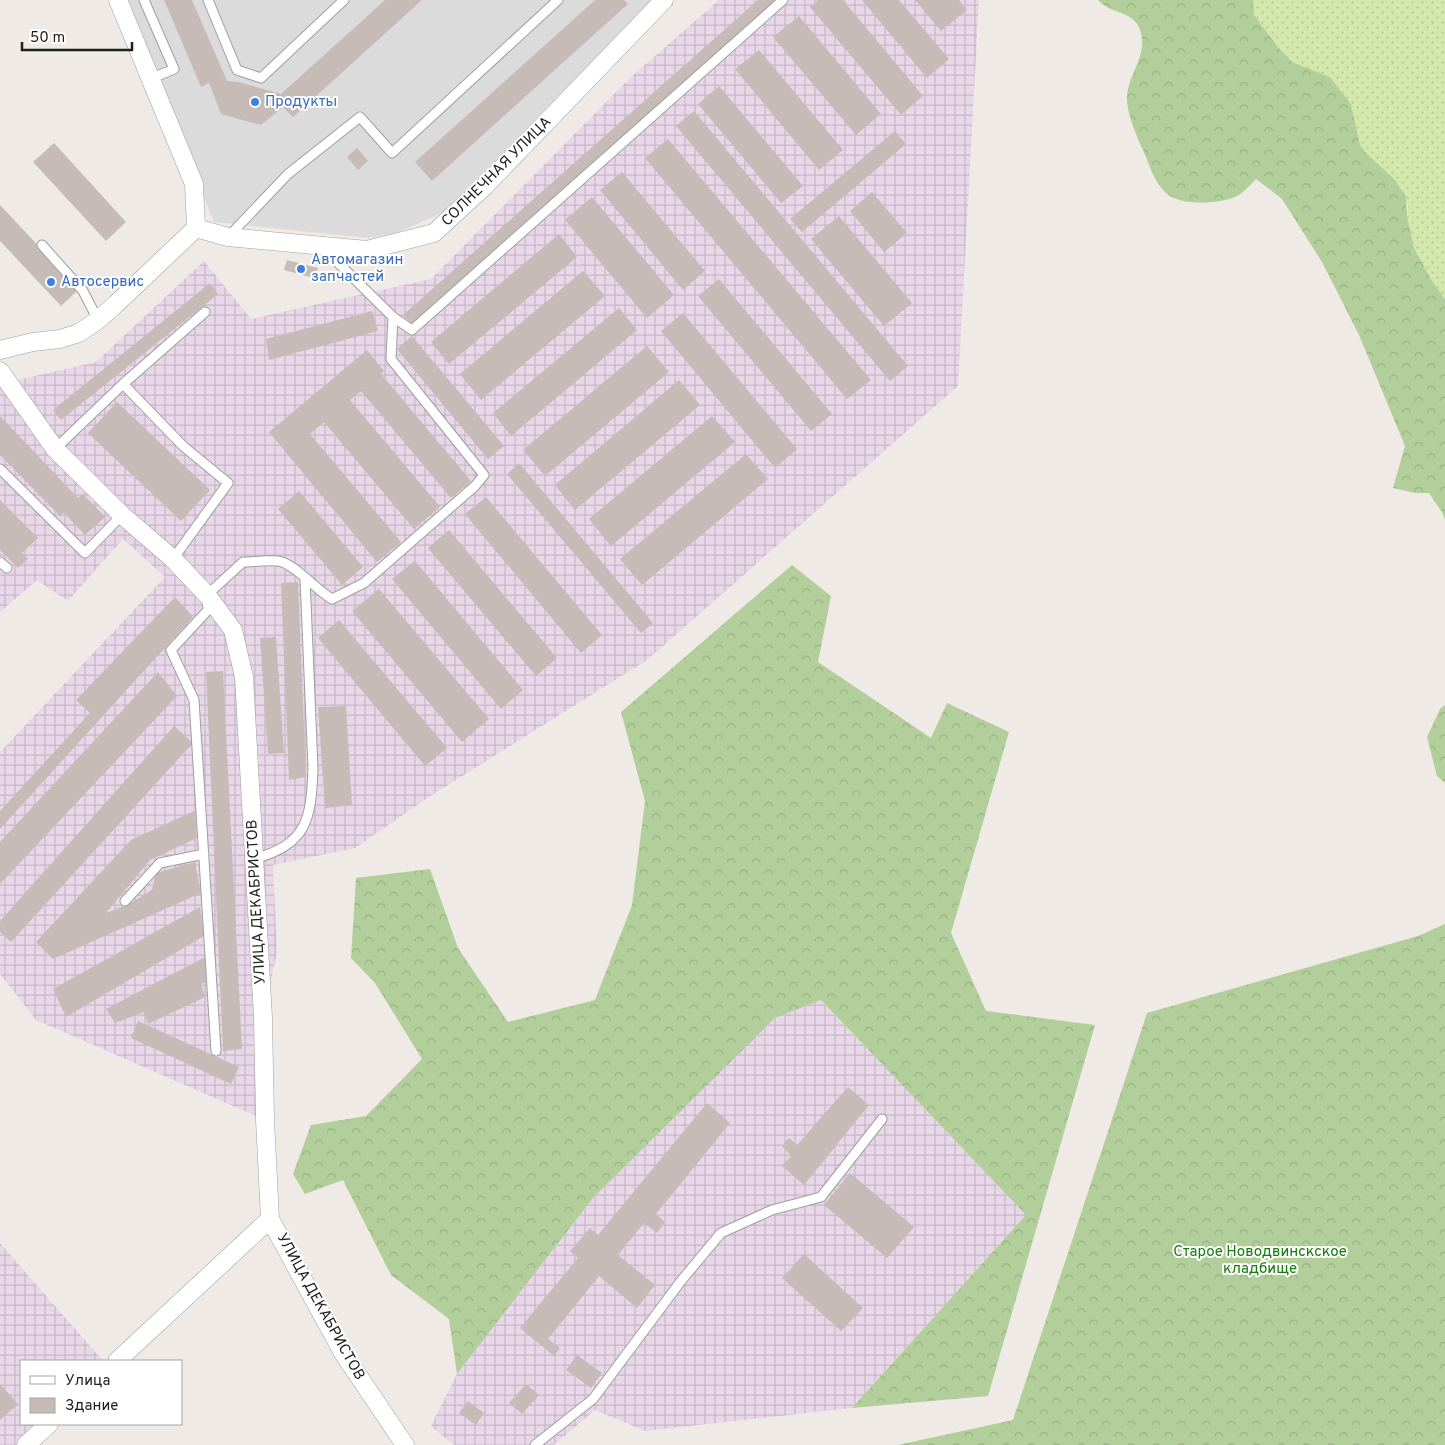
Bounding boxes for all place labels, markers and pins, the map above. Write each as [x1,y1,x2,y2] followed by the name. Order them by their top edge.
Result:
[265,93,337,112] place label: Продукты
[249,96,261,108] marker: Продукты
[311,251,403,287] place label: Автомагазин запчастей
[295,263,307,275] marker: Автомагазин запчастей
[61,273,144,292] place label: Автосервис
[45,276,57,288] marker: Автосервис

